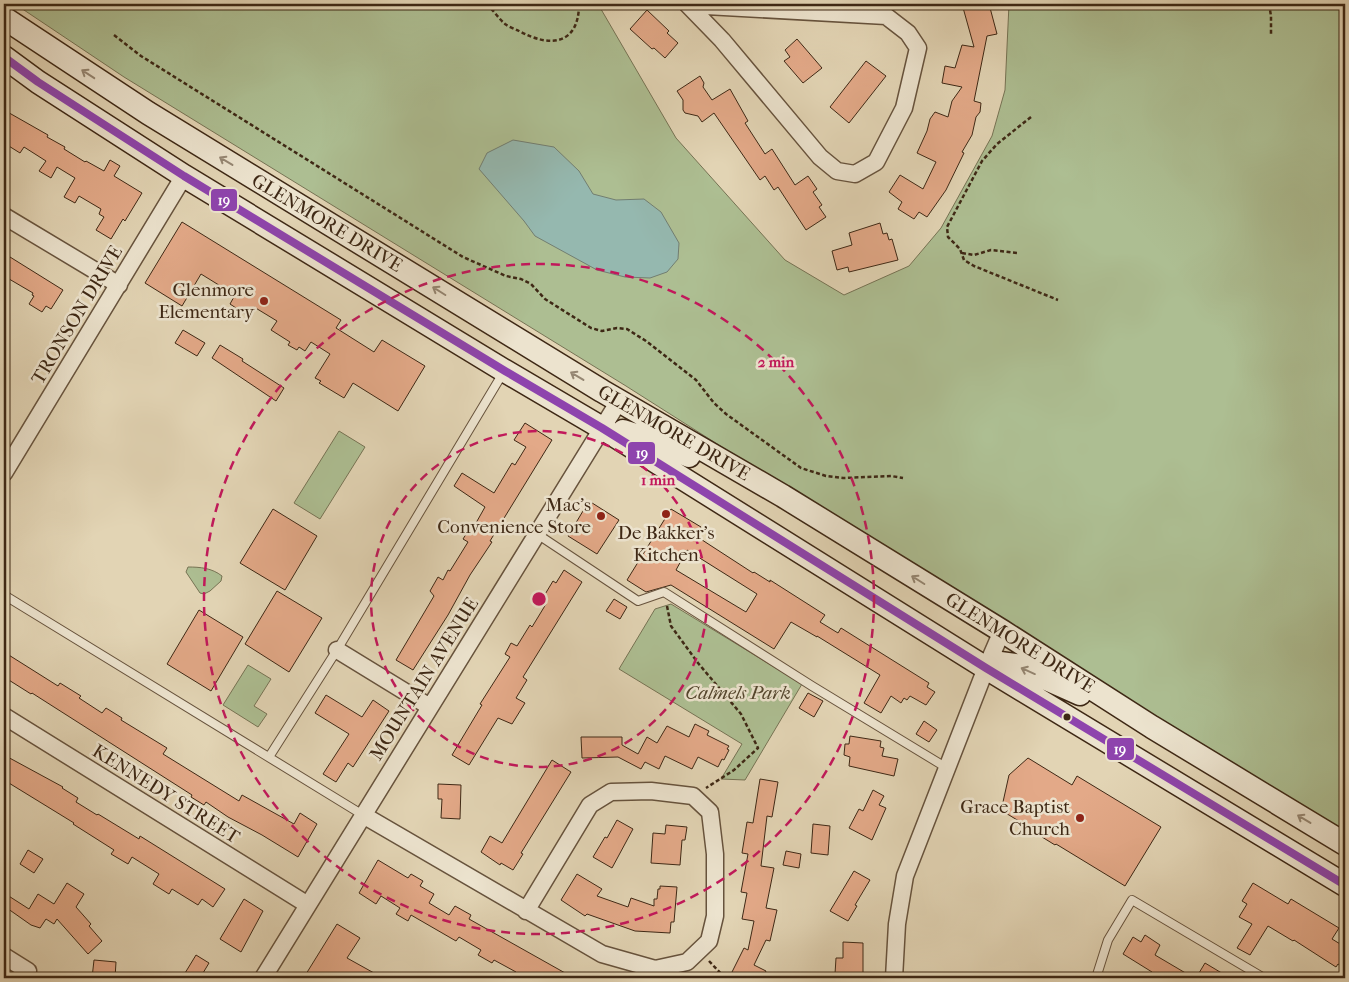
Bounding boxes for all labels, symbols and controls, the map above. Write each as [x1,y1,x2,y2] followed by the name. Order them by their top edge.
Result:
[81,69,95,80] one-way arrow
[219,155,233,165] one-way arrow
[248,169,407,277] street label: GLENMORE DRIVE
[210,188,238,212] line badge: 19
[218,192,230,209] text: 19
[27,241,127,388] street label: TRONSON DRIVE
[158,279,255,323] place label: Glenmore Elementary
[432,286,446,296] one-way arrow
[258,295,270,307] marker: Glenmore Elementary
[758,353,795,371] text: 2 min
[571,371,585,381] one-way arrow
[594,381,754,486] street label: GLENMORE DRIVE
[627,441,656,465] line badge: 19
[636,445,648,462] text: 19
[641,471,675,489] text: 1 min
[437,494,591,538] place label: Mac's Convenience Store
[660,508,672,520] marker: De Bakker's Kitchen
[595,510,607,522] marker: Mac's Convenience Store
[618,522,714,566] place label: De Bakker's Kitchen
[912,574,926,584] one-way arrow
[941,588,1099,698] street label: GLENMORE DRIVE
[530,590,548,608] centre of rings
[365,593,483,764] street label: MOUNTAIN AVENUE
[1021,666,1036,676] one-way arrow
[685,682,791,704] park label: Calmels Park
[1062,712,1072,722] unlabelled marker
[1106,737,1135,761] line badge: 19
[88,740,244,848] street label: KENNEDY STREET
[1114,741,1126,758] text: 19
[960,796,1070,840] place label: Grace Baptist Church
[1074,812,1086,824] marker: Grace Baptist Church
[1297,814,1311,824] one-way arrow

